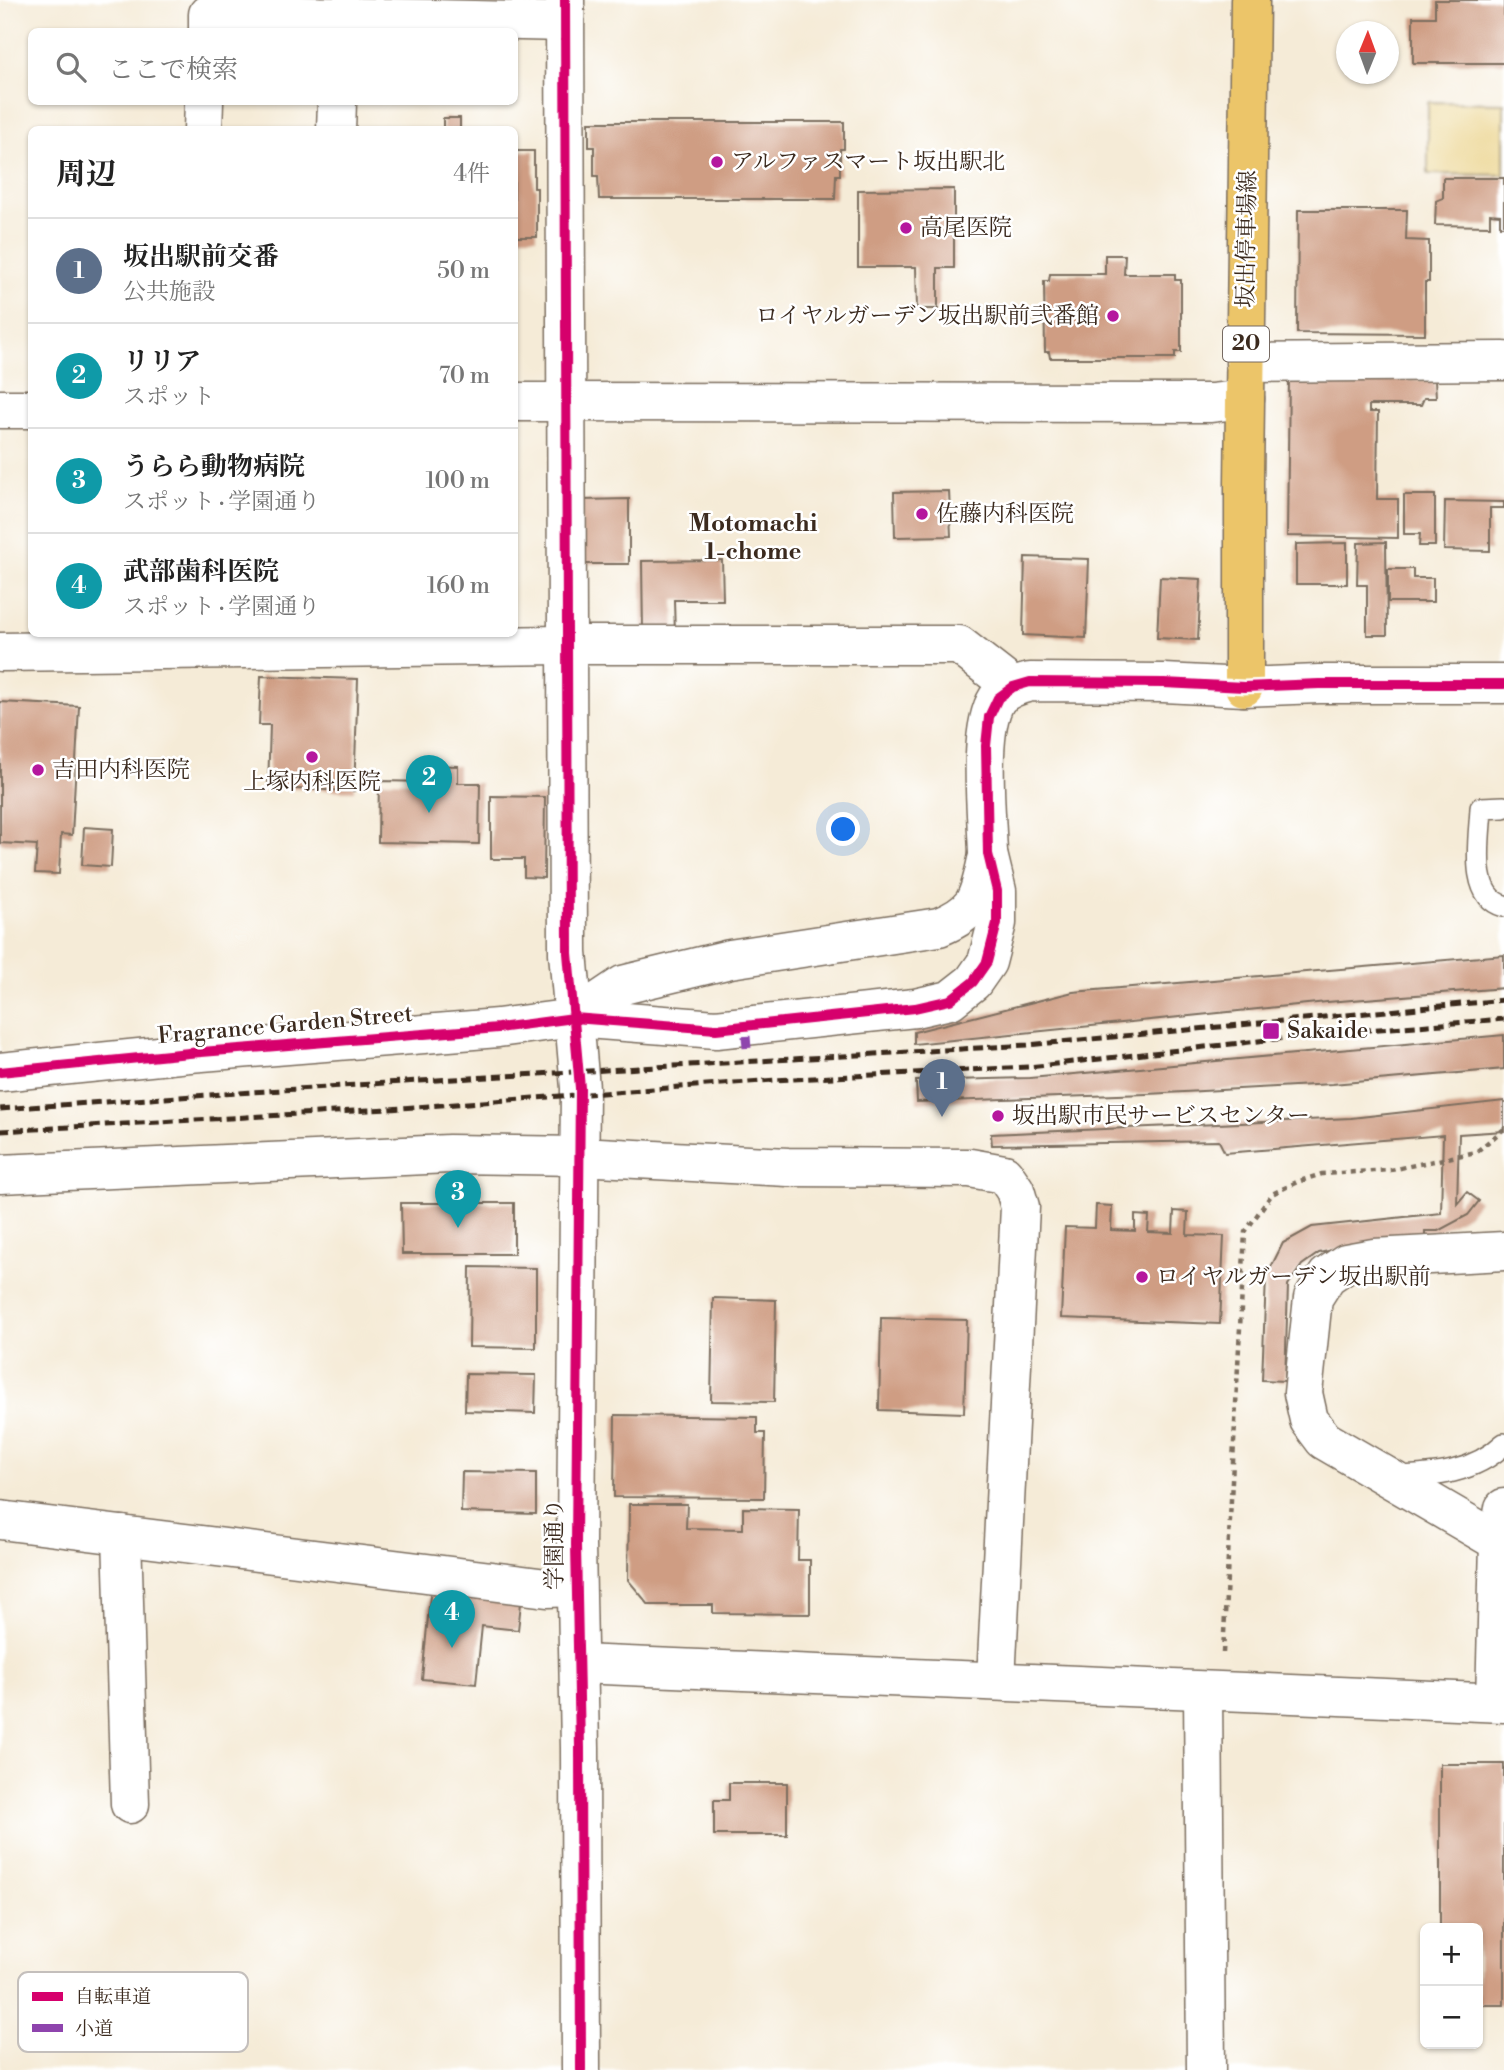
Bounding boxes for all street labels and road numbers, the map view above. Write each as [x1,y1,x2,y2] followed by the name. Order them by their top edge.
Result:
[1232,170,1262,308] street label: 坂出停車場線
[1223,326,1269,362] road number: 20
[156,1000,414,1050] street label: Fragrance Garden Street
[541,1498,569,1590] street label: 学園通り

